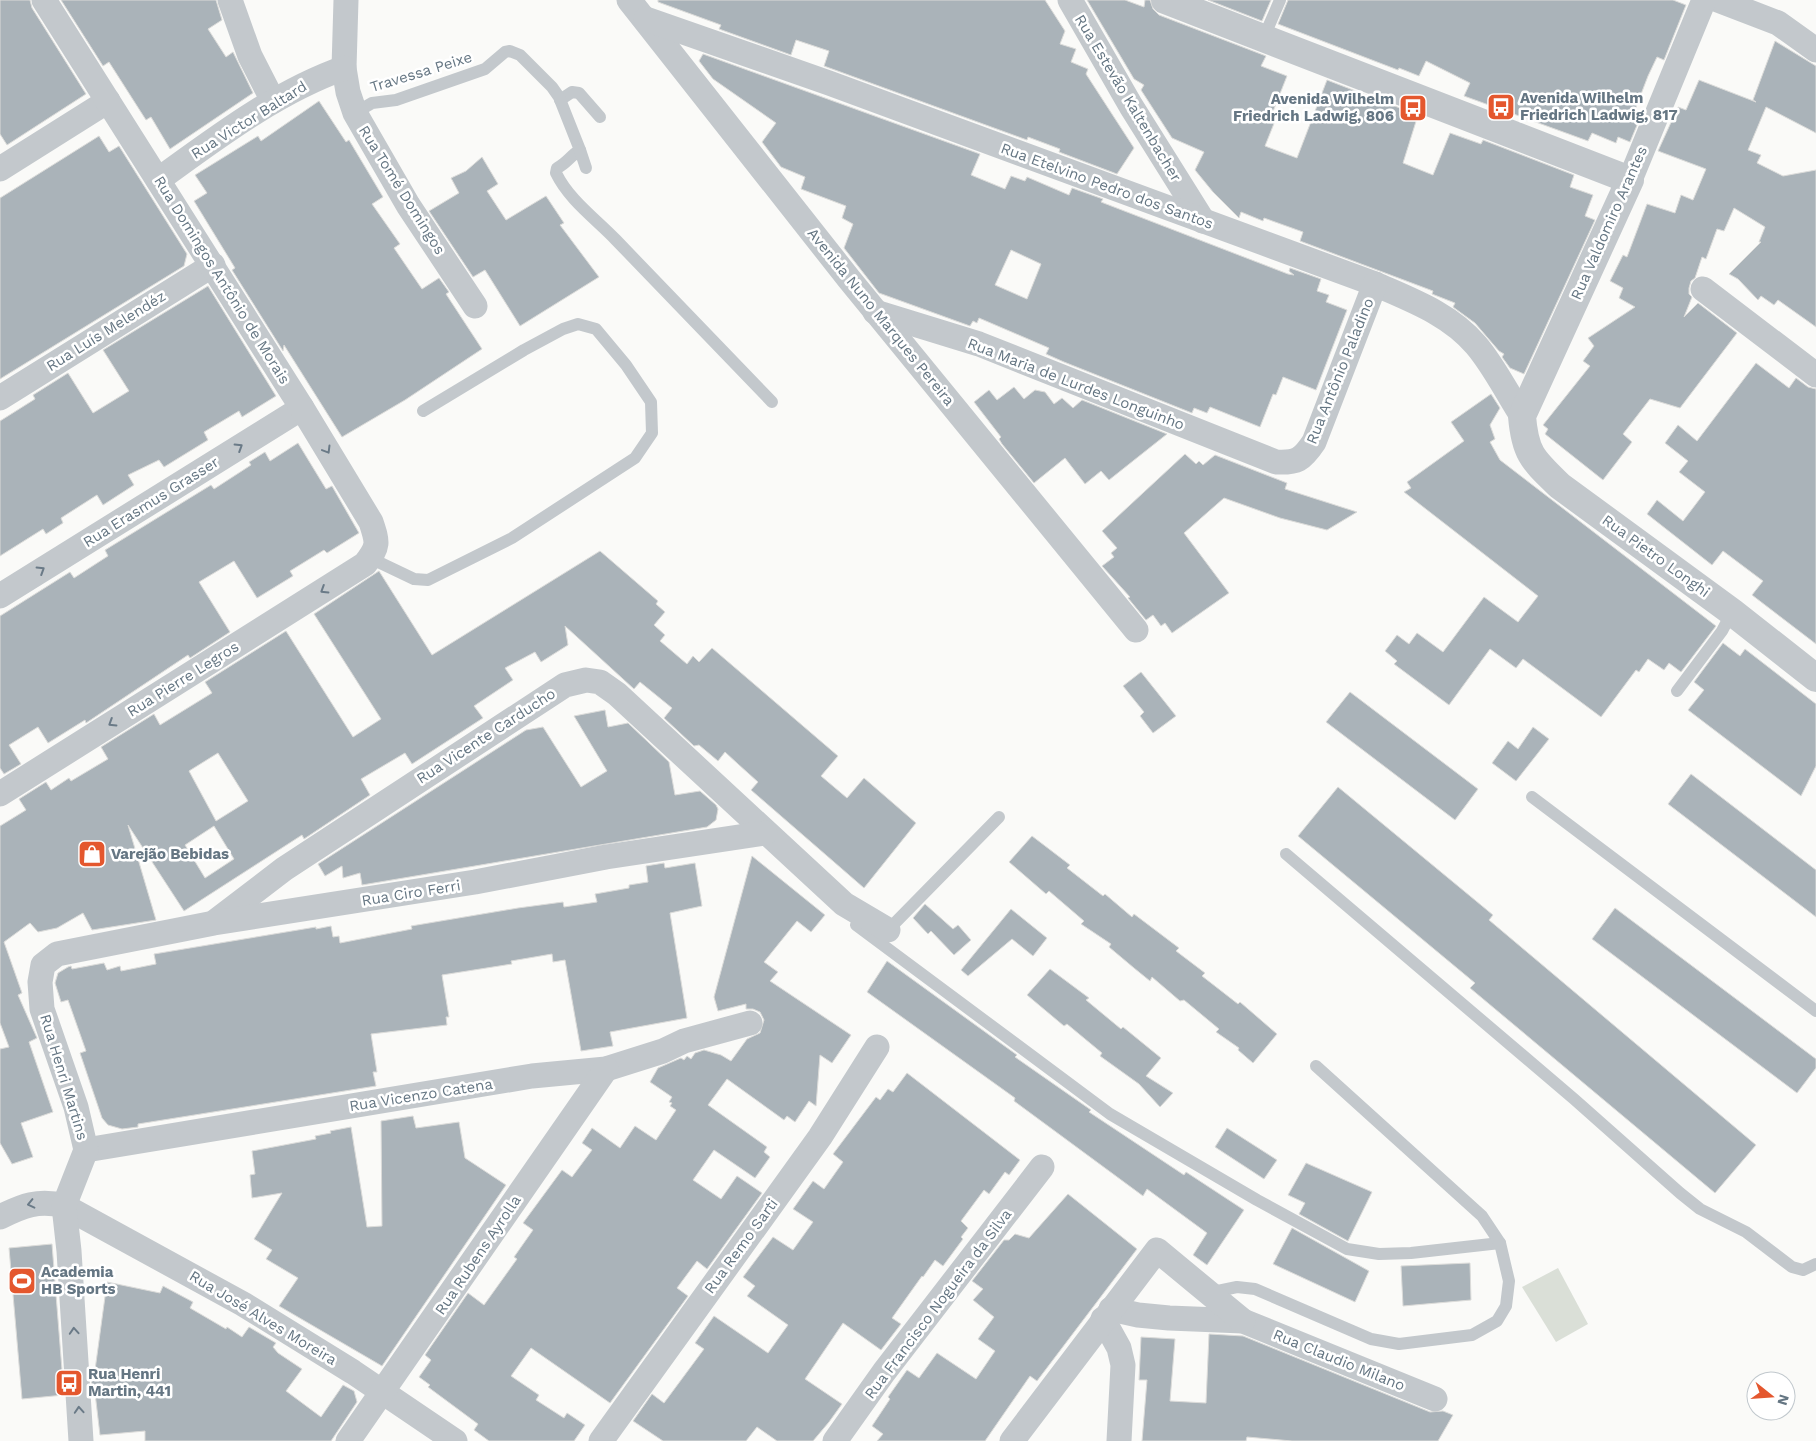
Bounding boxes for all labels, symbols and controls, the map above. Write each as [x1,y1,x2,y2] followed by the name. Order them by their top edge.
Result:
[1071,11,1185,185] street label: Rua Estevão Kaltenbacher
[368,48,474,96] street label: Travessa Peixe
[188,77,310,163] street label: Rua Victor Baltard
[1520,89,1678,124] place label: Avenida Wilhelm Friedrich Ladwig, 817
[1233,90,1394,125] place label: Avenida Wilhelm Friedrich Ladwig, 806
[1486,92,1516,122] bus stop icon: Avenida Wilhelm Friedrich Ladwig, 817
[1398,93,1428,123] bus stop icon: Avenida Wilhelm Friedrich Ladwig, 806
[355,122,449,258] street label: Rua Tomé Domingos
[998,139,1216,233] street label: Rua Etelvino Pedro dos Santos
[1567,143,1651,303] street label: Rua Valdomiro Arantes
[150,173,294,387] street label: Rua Domingos Antônio de Morais
[804,225,959,410] street label: Avenida Nuno Marques Pereira
[43,287,169,375] street label: Rua Luís Melendéz
[1302,295,1378,447] street label: Rua Antônio Paladino
[965,334,1187,434] street label: Rua Maria de Lurdes Longuinho
[233,444,242,454] one-way arrow
[321,444,331,453] one-way arrow
[80,453,222,551] street label: Rua Erasmus Grasser
[1599,511,1713,601] street label: Rua Pietro Longhi
[36,567,45,576] one-way arrow
[320,584,329,594] one-way arrow
[124,637,242,721] street label: Rua Pierre Legros
[413,684,559,788] street label: Rua Vicente Carducho
[109,717,118,727] one-way arrow
[77,839,107,869] shop icon: Varejão Bebidas
[111,845,229,863] place label: Varejão Bebidas
[360,876,462,910] street label: Rua Ciro Ferri
[36,1012,92,1142] street label: Rua Henri Martins
[348,1075,495,1115] street label: Rua Vicenzo Catena
[431,1191,525,1318] street label: Rua Rubens Ayrolla
[701,1195,781,1297] street label: Rua Remo Sarti
[27,1198,35,1209] one-way arrow
[861,1205,1016,1402] street label: Rua Francisco Nogueira da Silva
[41,1263,116,1298] place label: Academia HB Sports
[7,1266,37,1296] sports icon: Academia HB Sports
[186,1267,340,1369] street label: Rua José Alves Moreira
[1270,1325,1408,1395] street label: Rua Claudio Milano
[69,1327,80,1335] one-way arrow
[88,1365,171,1400] place label: Rua Henri Martin, 441
[54,1368,84,1398] bus stop icon: Rua Henri Martin, 441
[1746,1371,1796,1421] north arrow
[1774,1393,1793,1407] text: N
[74,1406,85,1414] one-way arrow

